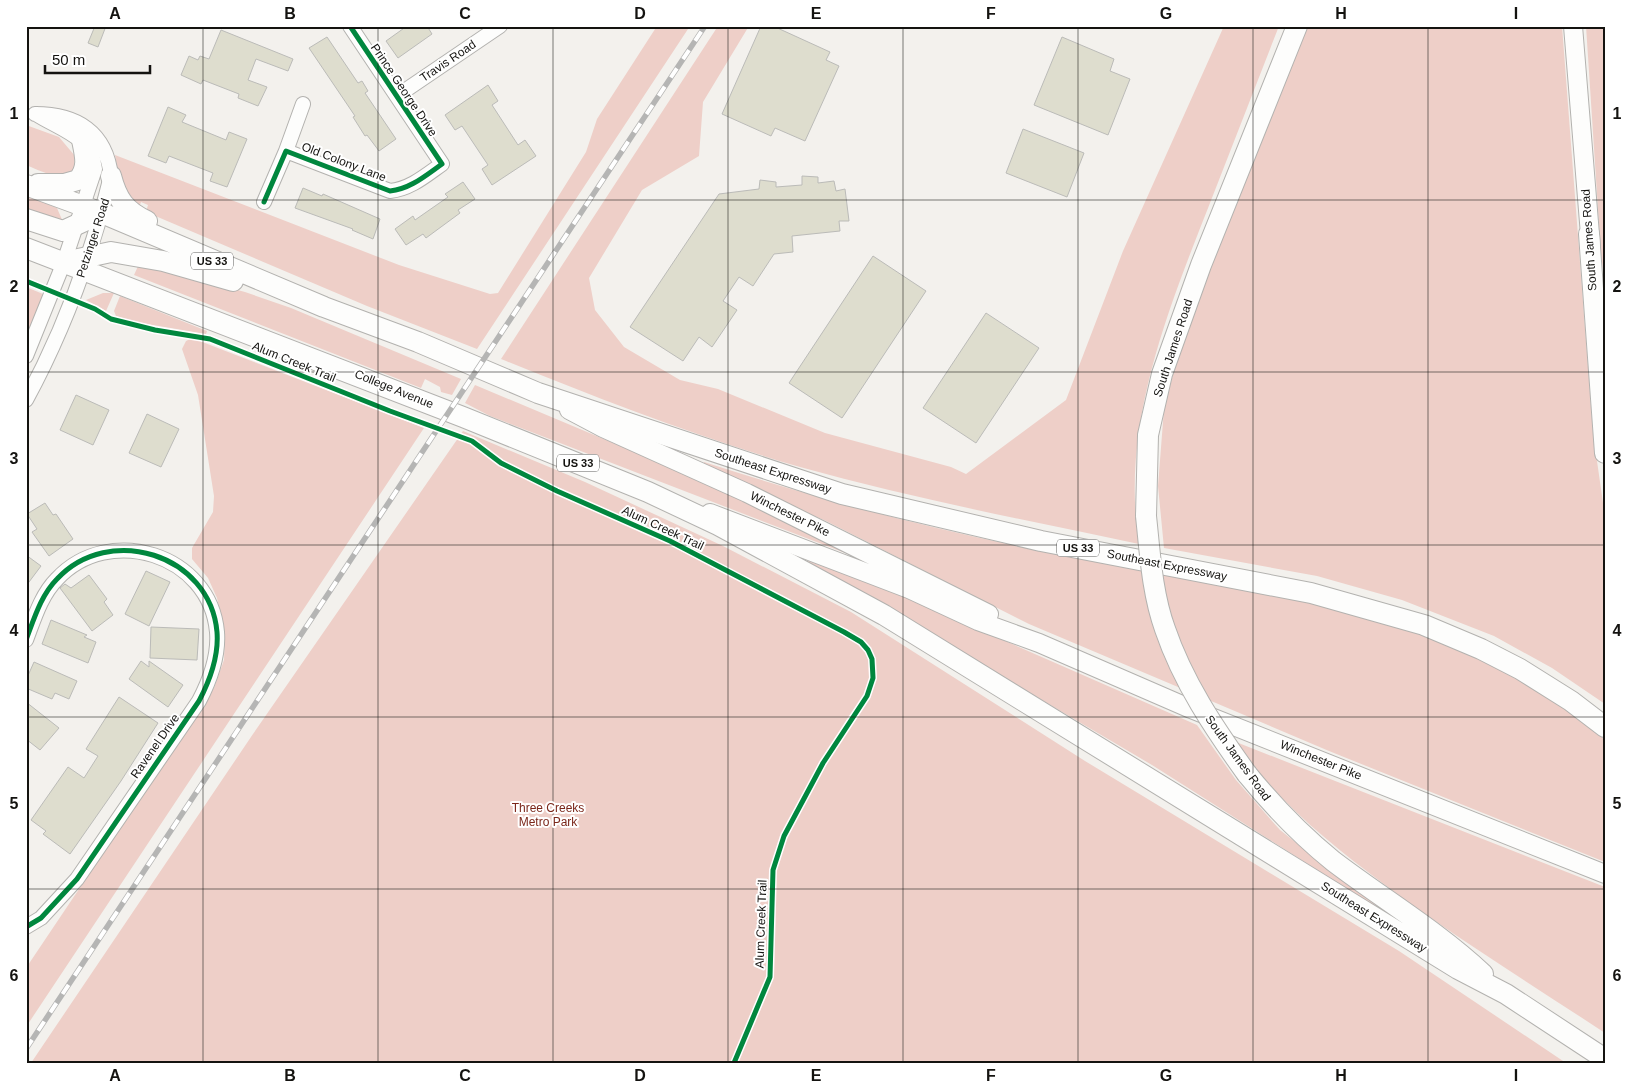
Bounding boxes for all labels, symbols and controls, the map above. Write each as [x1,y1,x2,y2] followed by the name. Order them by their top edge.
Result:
[109,5,121,22] text: A
[284,5,296,22] text: B
[459,5,471,22] text: C
[634,5,646,22] text: D
[811,5,822,22] text: E
[986,5,996,22] text: F
[1160,5,1172,22] text: G
[1335,5,1347,22] text: H
[1514,5,1518,22] text: I
[417,37,479,85] street label: Travis Road
[368,41,440,139] street label: Prince George Drive
[45,42,150,74] scale bar
[52,51,85,68] text: 50 m
[10,105,19,122] text: 1
[1613,105,1622,122] text: 1
[300,139,389,185] street label: Old Colony Lane
[1578,189,1600,291] street label: South James Road
[74,197,112,279] street label: Petzinger Road
[191,252,233,270] road number: US 33
[10,278,19,295] text: 2
[1613,278,1622,295] text: 2
[1151,297,1195,399] street label: South James Road
[250,339,338,385] street label: Alum Creek Trail
[353,367,436,411] street label: College Avenue
[713,445,833,497] street label: Southeast Expressway
[10,450,19,467] text: 3
[1613,450,1622,467] text: 3
[557,454,599,472] road number: US 33
[748,489,832,539] street label: Winchester Pike
[620,503,706,553] street label: Alum Creek Trail
[1057,540,1099,556] road number: US 33
[1106,546,1228,584] street label: Southeast Expressway
[10,622,19,639] text: 4
[1613,622,1622,639] text: 4
[128,711,183,781] street label: Ravenel Drive
[1202,713,1274,803] street label: South James Road
[1278,737,1364,783] street label: Winchester Pike
[10,795,19,812] text: 5
[1613,795,1622,812] text: 5
[512,801,584,829] park label: Three Creeks Metro Park
[752,879,770,969] street label: Alum Creek Trail
[1319,879,1429,955] street label: Southeast Expressway
[10,967,19,984] text: 6
[1613,967,1622,984] text: 6
[109,1067,121,1084] text: A
[284,1067,296,1084] text: B
[459,1067,471,1084] text: C
[634,1067,646,1084] text: D
[811,1067,822,1084] text: E
[986,1067,996,1084] text: F
[1160,1067,1172,1084] text: G
[1335,1067,1347,1084] text: H
[1514,1067,1518,1084] text: I

